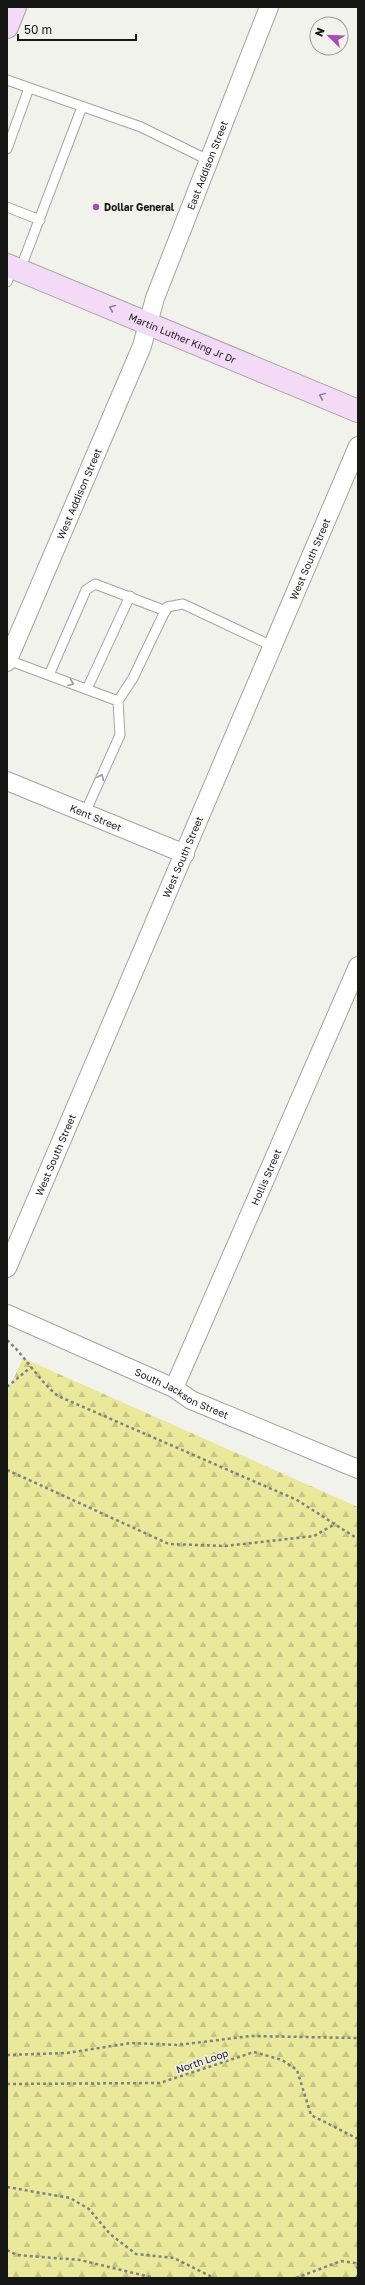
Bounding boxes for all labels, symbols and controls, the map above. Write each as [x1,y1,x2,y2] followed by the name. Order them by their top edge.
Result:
[18,16,136,42] scale bar
[309,16,349,56] north arrow
[24,22,52,37] text: 50 m
[312,26,327,38] text: N
[184,119,230,211] street label: East Addison Street
[104,201,175,213] place label: Dollar General
[91,202,101,212] marker: Dollar General
[108,305,115,313] one-way arrow
[127,310,238,366] street label: Martin Luther King Jr Dr
[319,393,326,401] one-way arrow
[54,446,104,541] street label: West Addison Street
[287,516,332,602] street label: West South Street
[67,679,74,687] one-way arrow
[96,774,104,782] one-way arrow
[68,801,123,833] street label: Kent Street
[160,814,205,900] street label: West South Street
[33,1112,78,1198] street label: West South Street
[248,1147,283,1207] street label: Hollis Street
[133,1365,230,1421] street label: South Jackson Street
[174,2047,230,2075] street label: North Loop

